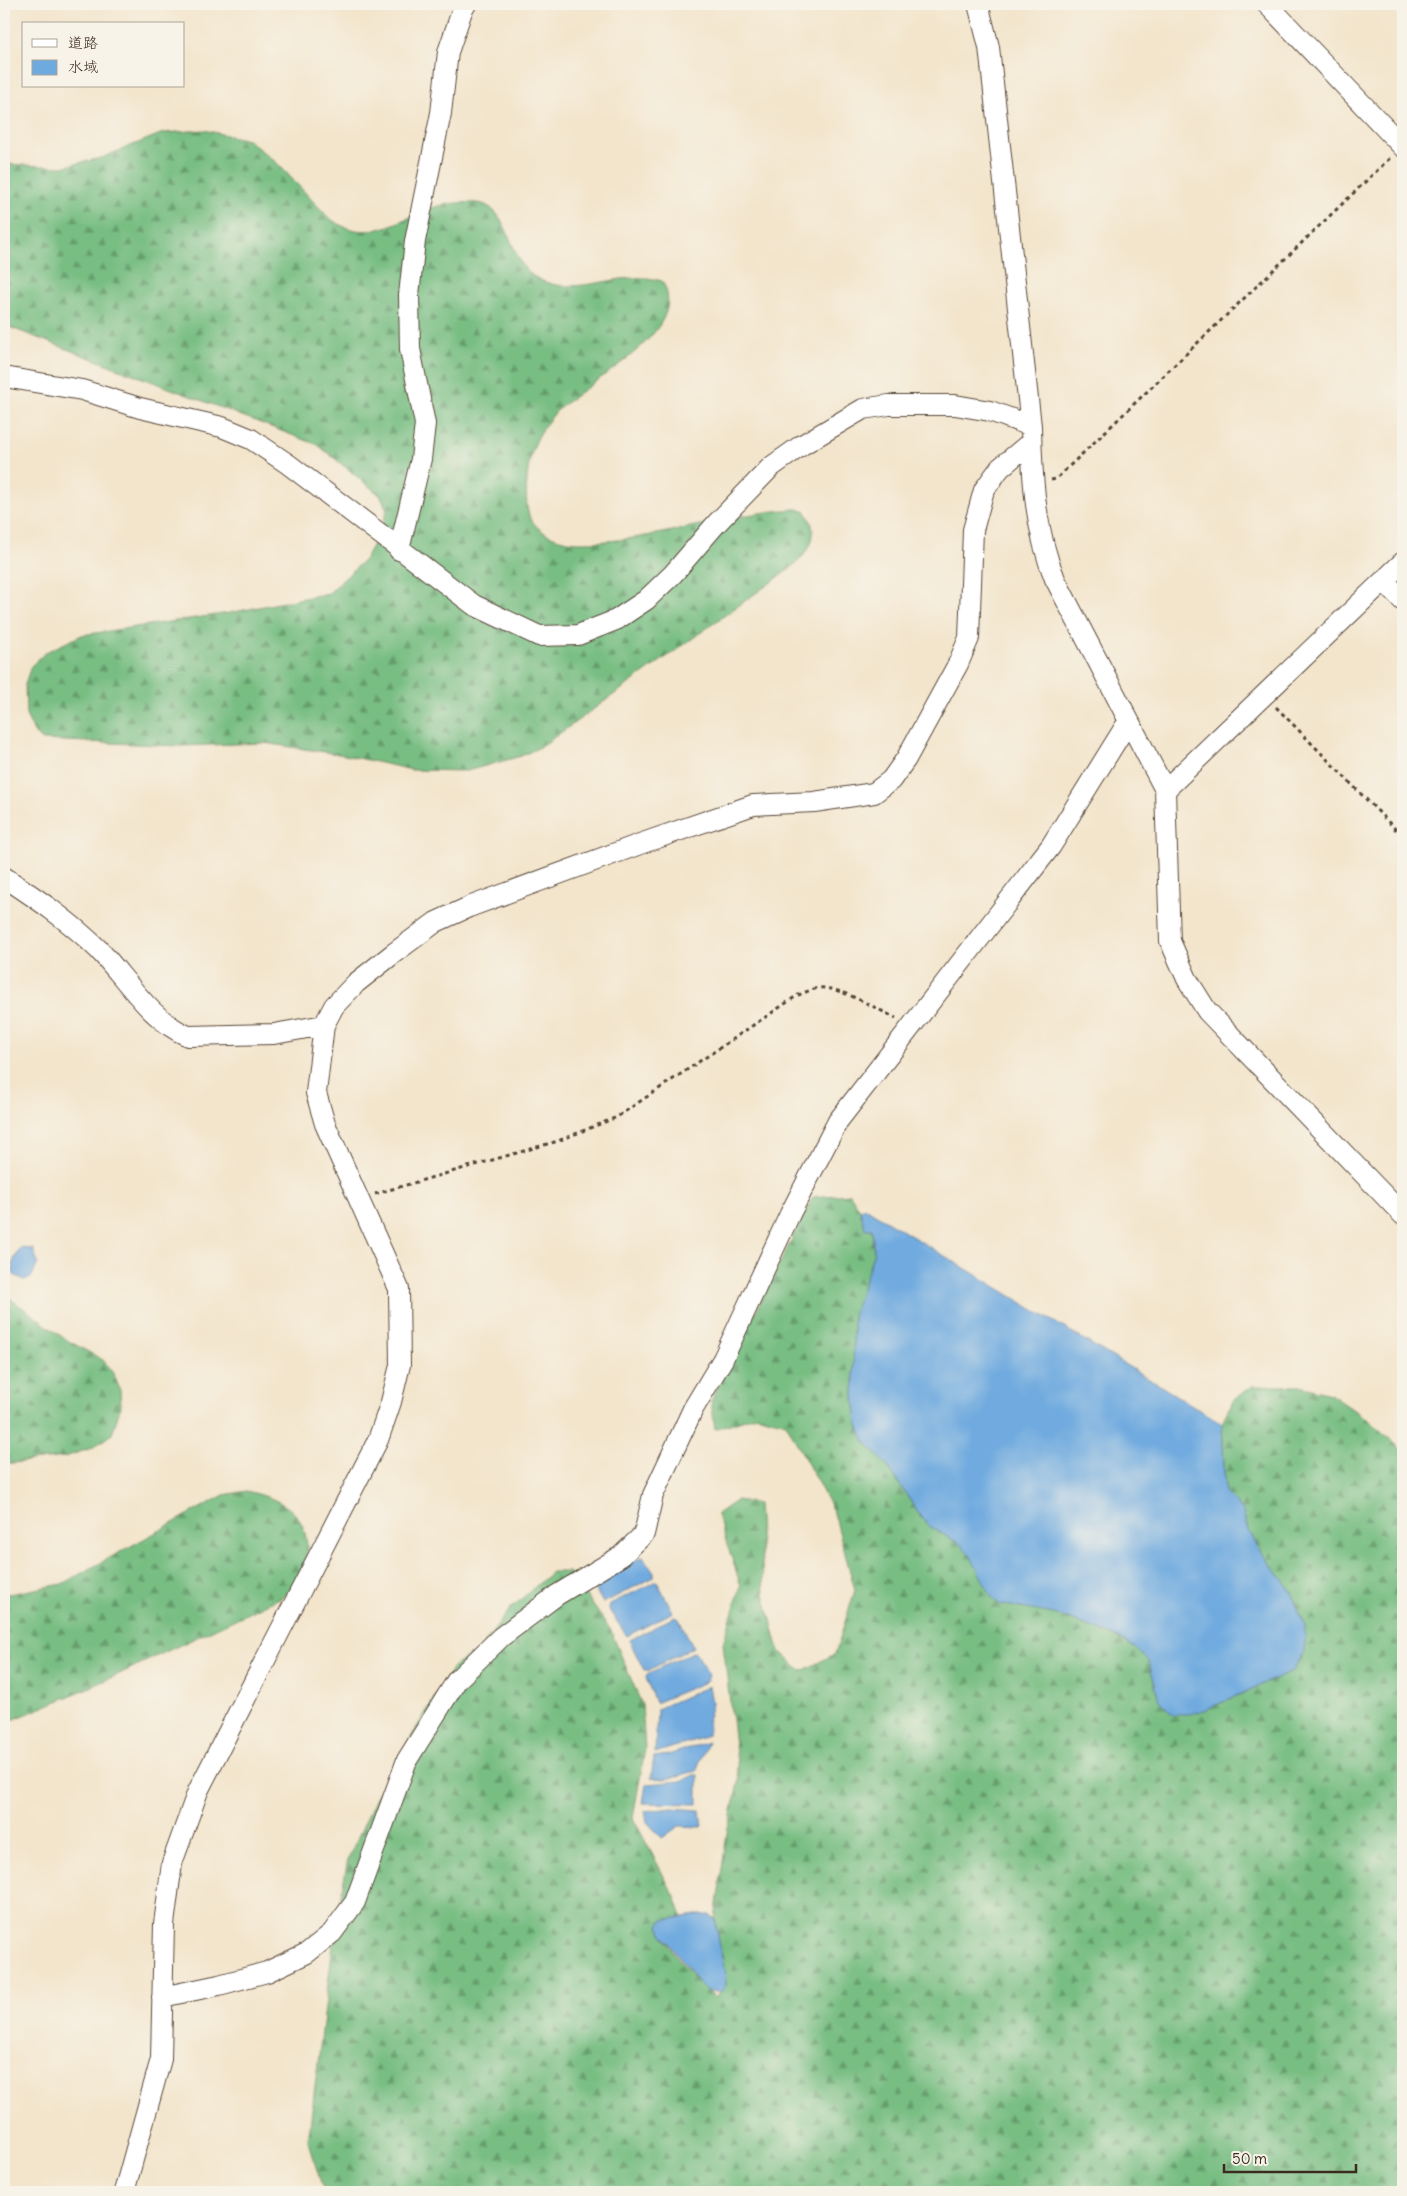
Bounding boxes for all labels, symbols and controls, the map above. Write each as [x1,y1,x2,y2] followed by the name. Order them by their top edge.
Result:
[22,22,185,88] legend
[68,33,98,52] text: 道路
[68,57,98,76] text: 水域
[1224,2141,1357,2173] scale bar
[1232,2149,1267,2168] text: 50 m

